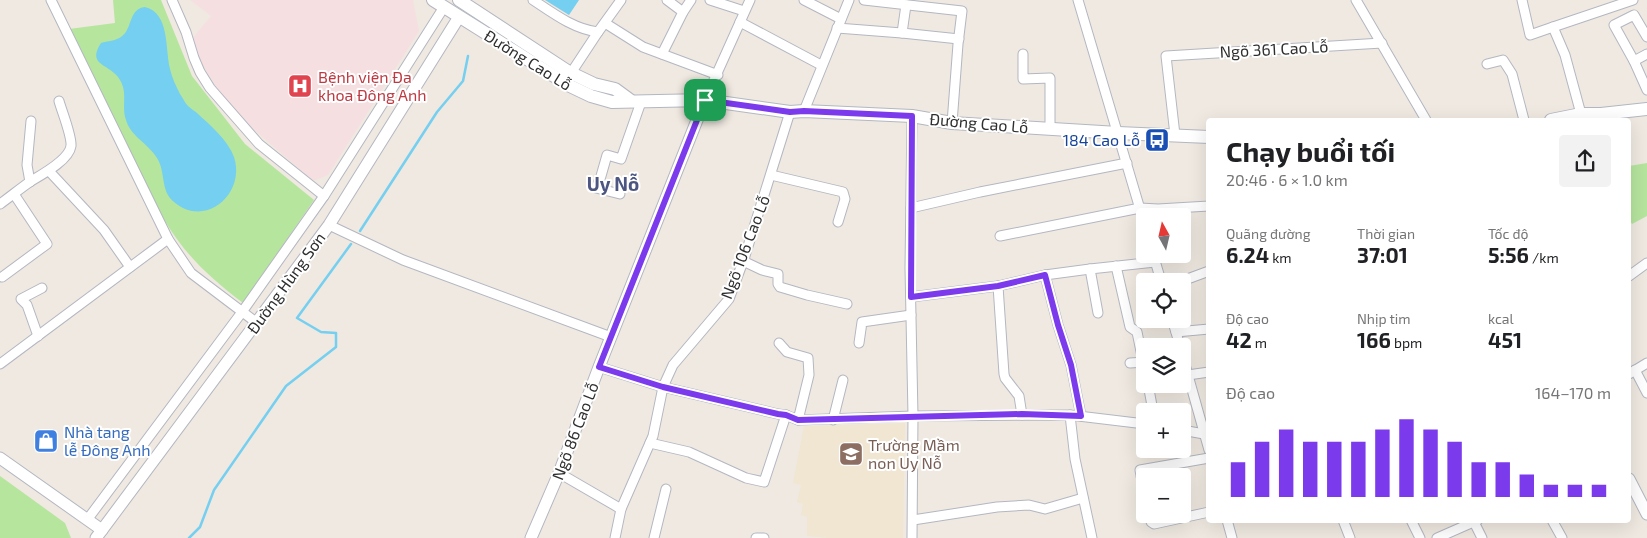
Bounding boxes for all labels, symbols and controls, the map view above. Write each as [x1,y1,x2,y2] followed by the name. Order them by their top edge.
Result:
[481,25,575,94] street label: Đường Cao Lỗ
[1219,36,1329,61] street label: Ngõ 361 Cao Lỗ
[318,67,427,104] place label: Bệnh viện Đa khoa Đông Anh
[287,73,313,99] hospital icon: Bệnh viện Đa khoa Đông Anh
[684,79,726,121] pin
[691,86,719,114] icon: arrive
[929,109,1029,136] street label: Đường Cao Lỗ
[1144,127,1170,153] bus stop icon: 184 Cao Lỗ
[1063,130,1140,149] place label: 184 Cao Lỗ
[1226,134,1395,168] text: Chạy buổi tối
[1559,135,1611,187] button: share
[1226,170,1348,189] text: 20:46 · 6 × 1.0 km
[587,172,639,196] district label: Uy Nỗ
[716,192,773,301] street label: Ngõ 106 Cao Lỗ
[1136,208,1191,262] north arrow
[1136,208,1191,523] map controls
[1226,225,1310,242] text: Quãng đường
[1357,225,1415,242] text: Thời gian
[1488,225,1528,242] text: Tốc độ
[243,228,329,337] street label: Đường Hùng Sơn
[1226,242,1269,267] text: 6.24
[1357,242,1408,267] text: 37:01
[1488,242,1529,267] text: 5:56
[1269,249,1292,266] text: km
[1529,249,1559,266] text: /km
[1136,273,1191,328] button: locate
[1226,310,1269,327] text: Độ cao
[1357,310,1411,327] text: Nhịp tim
[1488,310,1514,327] text: kcal
[1226,327,1252,352] text: 42
[1357,327,1391,352] text: 166
[1488,327,1522,352] text: 451
[1252,334,1267,351] text: m
[1391,334,1422,351] text: bpm
[1136,338,1191,393] button: layers
[547,379,602,482] street label: Ngõ 86 Cao Lỗ
[1226,383,1275,402] text: Độ cao
[1535,383,1611,402] text: 164–170 m
[1136,403,1191,458] button: +
[64,422,151,459] place label: Nhà tang lễ Đông Anh
[33,428,59,454] shop icon: Nhà tang lễ Đông Anh
[868,435,960,472] place label: Trường Mầm non Uy Nỗ
[838,441,864,467] school or university icon: Trường Mầm non Uy Nỗ
[1136,468,1191,523] button: −

